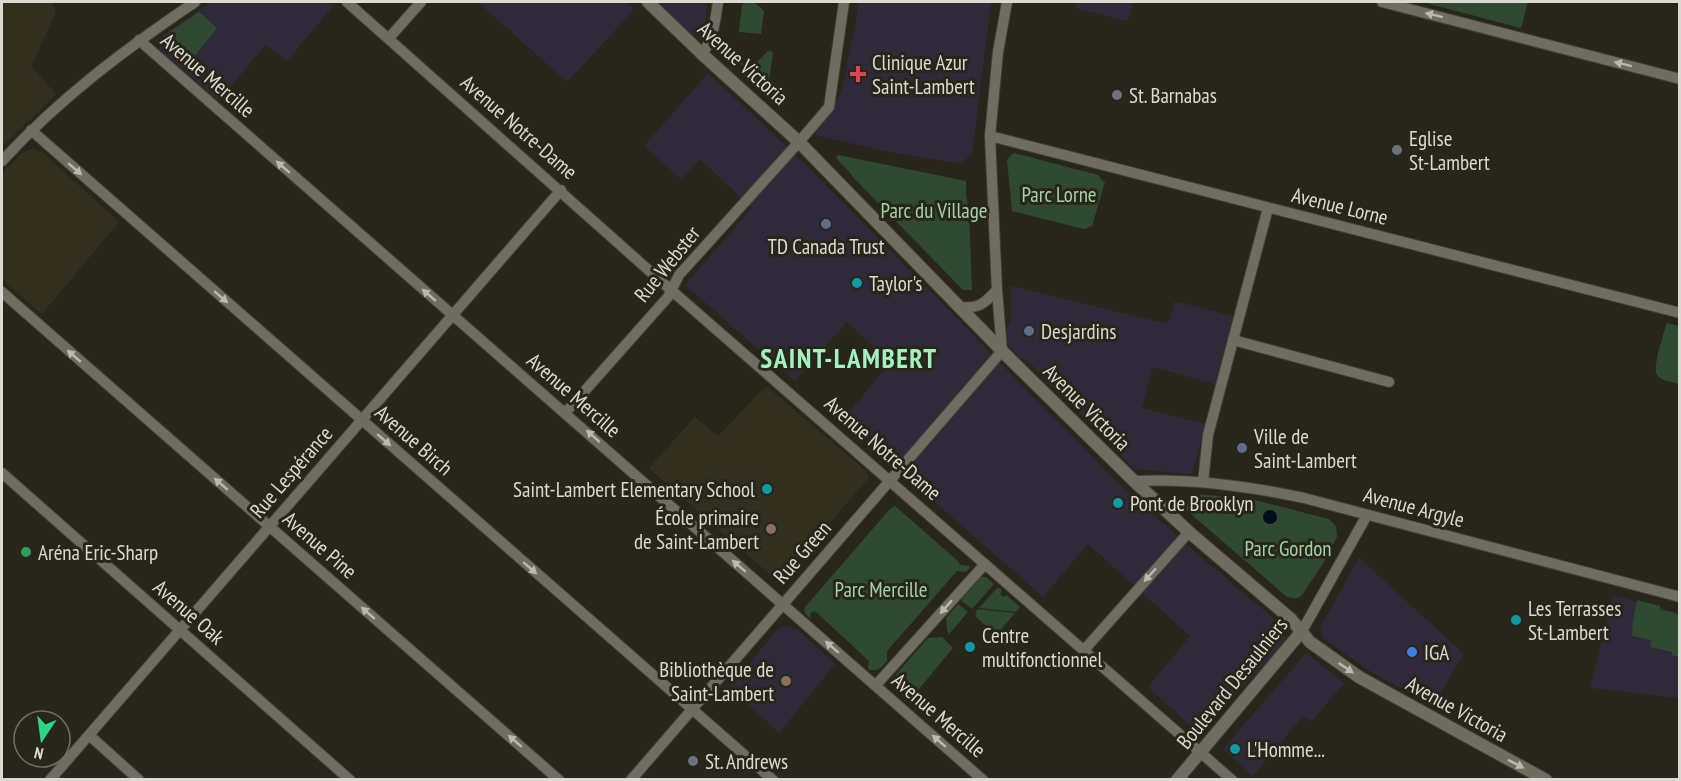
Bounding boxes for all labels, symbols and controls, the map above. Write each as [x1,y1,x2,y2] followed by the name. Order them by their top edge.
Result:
[1425,9,1443,19] one-way arrow
[692,15,794,111] street label: Avenue Victoria
[155,27,261,123] street label: Avenue Mercille
[872,49,975,100] place label: Clinique Azur Saint-Lambert
[1614,59,1632,69] one-way arrow
[849,65,867,83] marker: Clinique Azur Saint-Lambert
[455,69,583,185] street label: Avenue Notre-Dame
[1129,82,1217,109] place label: St. Barnabas
[1110,88,1124,102] marker: St. Barnabas
[1409,125,1490,176] place label: Eglise St-Lambert
[1390,143,1404,157] marker: Eglise St-Lambert
[275,160,291,173] one-way arrow
[67,162,83,175] one-way arrow
[1021,181,1097,208] park label: Parc Lorne
[1289,181,1391,231] street label: Avenue Lorne
[881,197,987,224] park label: Parc du Village
[819,217,833,231] marker: TD Canada Trust
[628,220,706,308] street label: Rue Webster
[768,233,885,260] place label: TD Canada Trust
[869,270,922,297] place label: Taylor's
[850,276,864,290] marker: Taylor's
[422,288,437,302] one-way arrow
[213,290,228,303] one-way arrow
[1041,318,1116,345] place label: Desjardins
[1022,324,1036,338] marker: Desjardins
[760,341,938,375] district label: SAINT-LAMBERT
[521,347,627,443] street label: Avenue Mercille
[67,349,82,363] one-way arrow
[1038,358,1136,456] street label: Avenue Victoria
[819,390,947,506] street label: Avenue Notre-Dame
[369,399,459,481] street label: Avenue Birch
[244,421,338,523] street label: Rue Lespérance
[1253,423,1357,474] place label: Ville de Saint-Lambert
[585,430,601,443] one-way arrow
[376,433,391,447] one-way arrow
[1235,441,1249,455] marker: Ville de Saint-Lambert
[513,476,755,503] place label: Saint-Lambert Elementary School
[214,478,229,491] one-way arrow
[1361,481,1467,533] street label: Avenue Argyle
[760,482,774,496] marker: Saint-Lambert Elementary School
[1130,490,1254,517] place label: Pont de Brooklyn
[1111,496,1125,510] marker: Pont de Brooklyn
[634,504,759,555] place label: École primaire de Saint-Lambert
[277,505,363,585] street label: Avenue Pine
[767,515,837,589] street label: Rue Green
[764,522,778,536] marker: École primaire de Saint-Lambert
[1244,535,1332,562] park label: Parc Gordon
[38,539,158,566] place label: Aréna Eric-Sharp
[19,545,33,559] marker: Aréna Eric-Sharp
[732,560,747,573] one-way arrow
[523,561,538,575] one-way arrow
[1144,567,1157,582] one-way arrow
[148,574,230,650] street label: Avenue Oak
[835,576,927,603] park label: Parc Mercille
[1528,595,1621,646] place label: Les Terrasses St-Lambert
[940,599,953,614] one-way arrow
[360,606,376,619] one-way arrow
[1171,612,1293,754] street label: Boulevard Desaulniers
[1509,613,1523,627] marker: Les Terrasses St-Lambert
[982,622,1103,673] place label: Centre multifonctionnel
[1424,639,1449,666] place label: IGA
[963,640,977,654] marker: Centre multifonctionnel
[825,641,840,654] one-way arrow
[1405,645,1419,659] marker: IGA
[659,656,774,707] place label: Bibliothèque de Saint-Lambert
[1338,662,1354,673] one-way arrow
[886,667,992,763] street label: Avenue Mercille
[1401,670,1513,748] street label: Avenue Victoria
[779,674,793,688] marker: Bibliothèque de Saint-Lambert
[12,709,72,769] north arrow
[508,735,523,748] one-way arrow
[932,735,947,748] one-way arrow
[1247,736,1325,763] place label: L'Homme...
[1228,742,1242,756] marker: L'Homme...
[32,743,45,764] text: N
[705,748,788,775] place label: St. Andrews
[686,754,700,768] marker: St. Andrews
[1508,759,1525,769] one-way arrow

